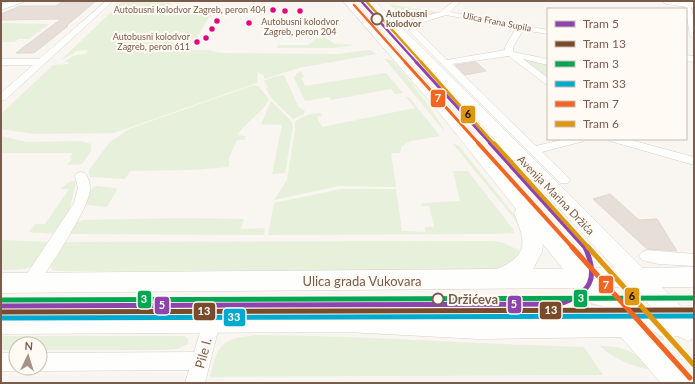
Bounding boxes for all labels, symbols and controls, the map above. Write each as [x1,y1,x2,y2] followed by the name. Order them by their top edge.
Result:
[114,4,266,15] place label: Autobusni kolodvor Zagreb, peron 404
[268,5,278,15] marker: Autobusni kolodvor Zagreb, peron 404
[280,6,290,16] unlabelled marker
[295,6,305,16] marker: Autobusni kolodvor Zagreb, peron 204
[385,8,427,29] place label: Autobusni kolodvor
[547,8,687,140] legend
[462,9,532,34] street label: Ulica Frana Supila
[370,12,384,26] marker: Autobusni kolodvor
[212,16,222,26] unlabelled marker
[261,16,339,37] place label: Autobusni kolodvor Zagreb, peron 204
[583,16,619,31] text: Tram 5
[244,18,254,28] unlabelled marker
[207,24,217,34] unlabelled marker
[113,31,191,52] place label: Autobusni kolodvor Zagreb, peron 611
[201,33,211,43] unlabelled marker
[583,36,626,51] text: Tram 13
[192,37,202,47] marker: Autobusni kolodvor Zagreb, peron 611
[583,56,619,71] text: Tram 3
[583,76,626,91] text: Tram 33
[430,89,446,108] line badge: 7
[435,91,441,104] text: 7
[583,96,619,111] text: Tram 7
[460,105,476,124] line badge: 6
[465,107,472,120] text: 6
[583,116,619,131] text: Tram 6
[515,152,598,237] street label: Avenija Marina Držića
[303,273,422,289] street label: Ulica grada Vukovara
[598,275,614,294] line badge: 7
[603,278,609,291] text: 7
[624,287,640,306] line badge: 6
[573,289,588,308] line badge: 3
[629,289,636,302] text: 6
[137,290,152,309] line badge: 3
[448,291,498,307] place label: Držićeva
[578,291,584,304] text: 3
[141,292,147,305] text: 3
[431,292,445,306] marker: Držićeva
[507,295,522,314] line badge: 5
[154,296,170,315] line badge: 5
[511,297,517,310] text: 5
[159,298,165,311] text: 5
[539,301,562,320] line badge: 13
[193,302,216,321] line badge: 13
[545,303,557,316] text: 13
[198,304,210,317] text: 13
[223,308,246,327] line badge: 33
[228,310,240,323] text: 33
[8,336,48,376] north arrow
[191,336,215,370] street label: Pile I.
[24,339,33,352] text: N

